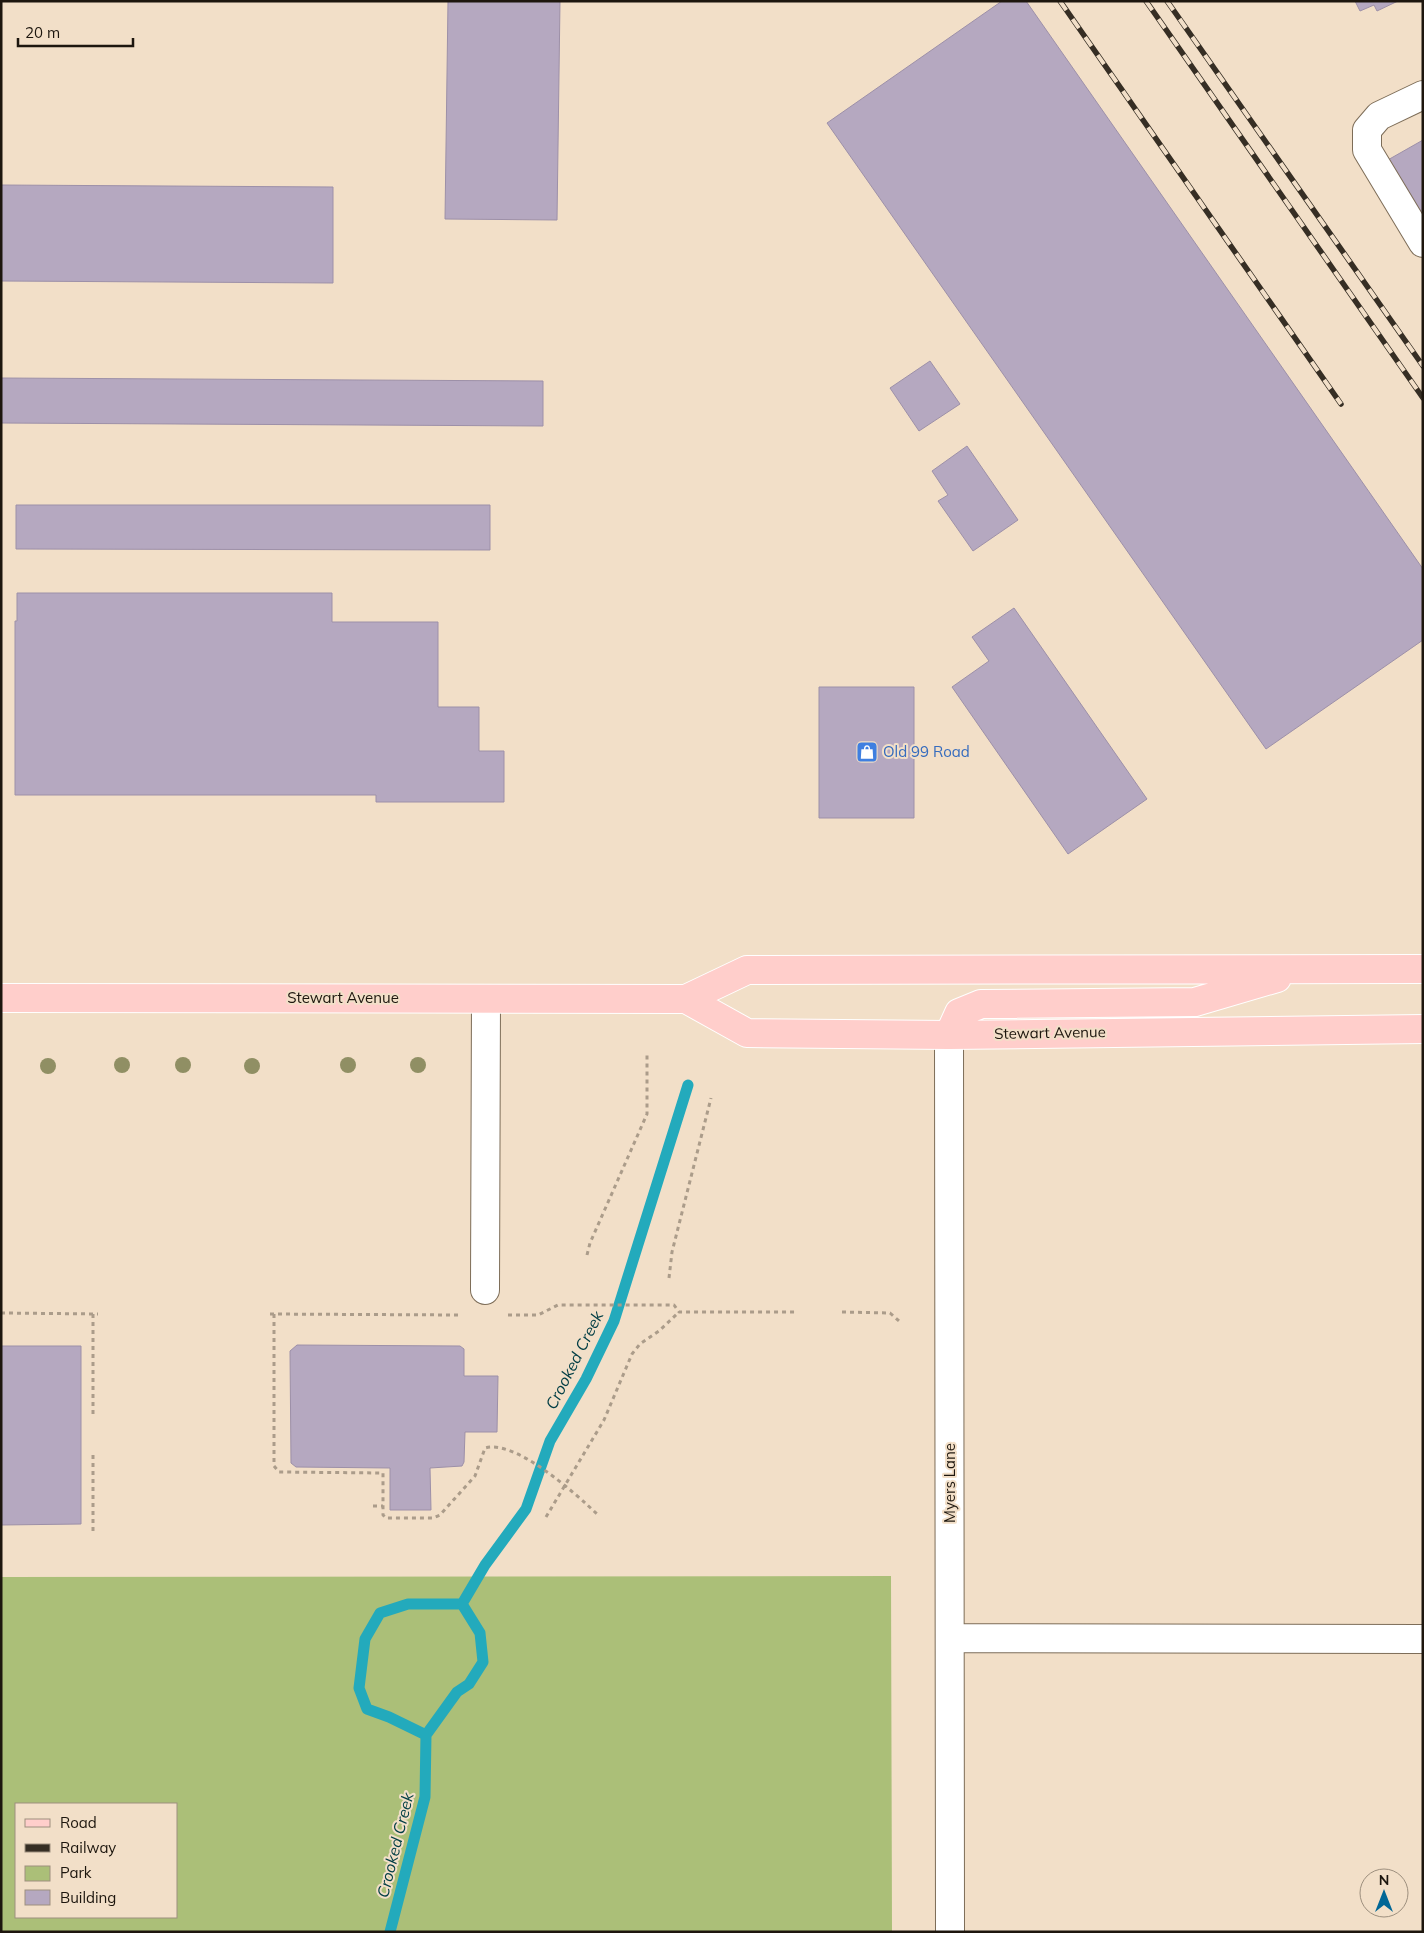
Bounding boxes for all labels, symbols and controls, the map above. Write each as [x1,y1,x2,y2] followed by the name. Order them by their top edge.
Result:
[18,15,132,47] scale bar
[25,23,60,42] text: 20 m
[855,740,879,764] shop icon: Old 99 Road
[883,742,970,761] place label: Old 99 Road
[287,988,399,1007] street label: Stewart Avenue
[994,1022,1106,1043] street label: Stewart Avenue
[541,1307,608,1413] water label: Crooked Creek
[940,1443,959,1523] street label: Myers Lane
[372,1790,418,1900] water label: Crooked Creek
[15,1803,178,1918] legend
[60,1813,97,1832] text: Road
[60,1838,116,1857] text: Railway
[60,1863,92,1882] text: Park
[1359,1868,1409,1918] north arrow
[1379,1871,1389,1889] text: N
[60,1888,116,1907] text: Building

